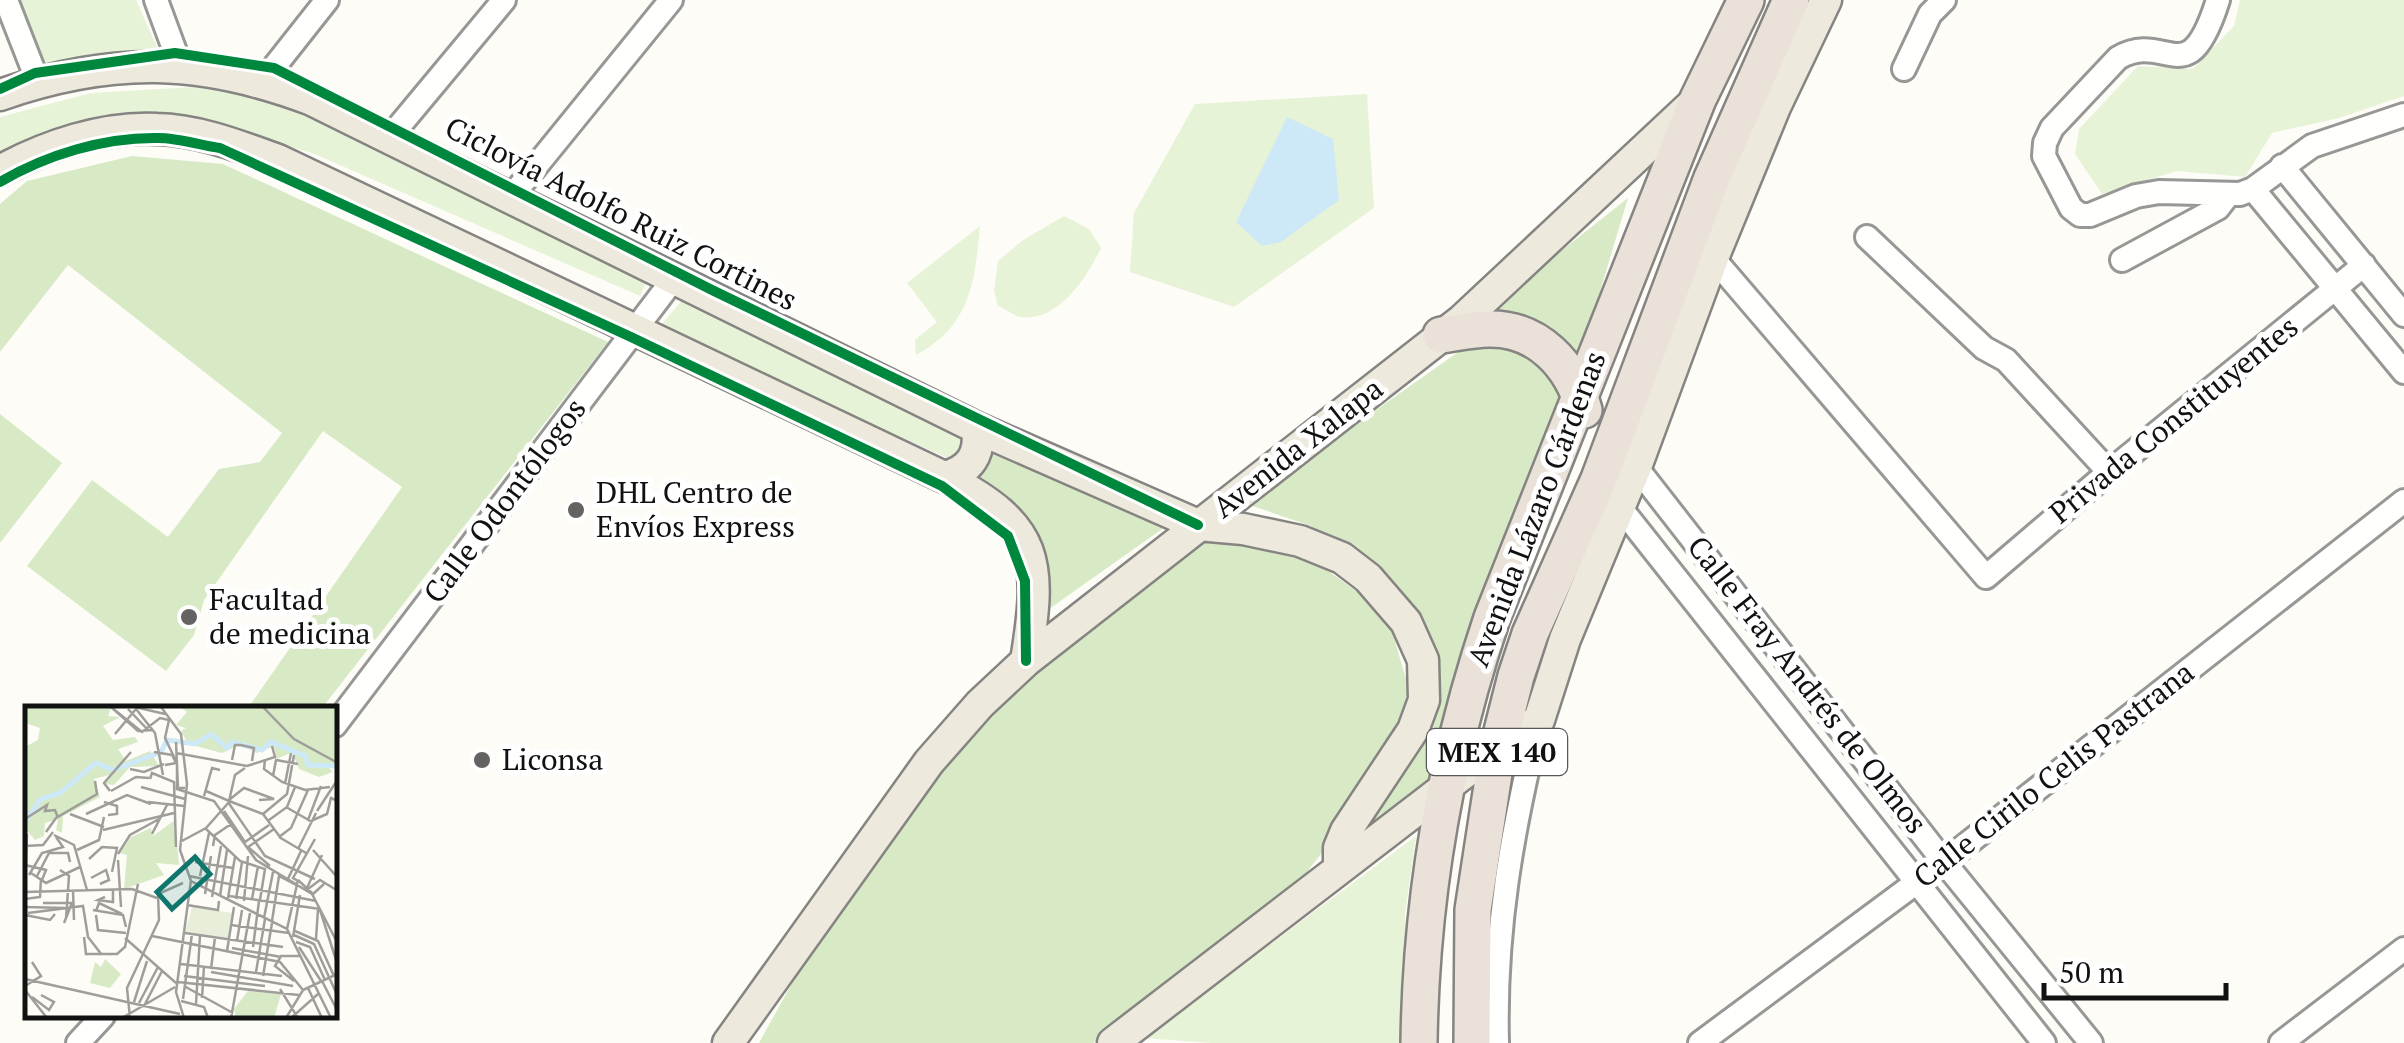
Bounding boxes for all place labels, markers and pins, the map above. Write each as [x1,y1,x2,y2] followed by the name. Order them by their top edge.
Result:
[596,472,795,546] place label: DHL Centro de Envíos Express
[565,499,587,521] marker: DHL Centro de Envíos Express
[209,579,371,653] place label: Facultad de medicina
[178,606,200,628] marker: Facultad de medicina
[502,739,604,779] place label: Liconsa
[471,749,493,771] marker: Liconsa

